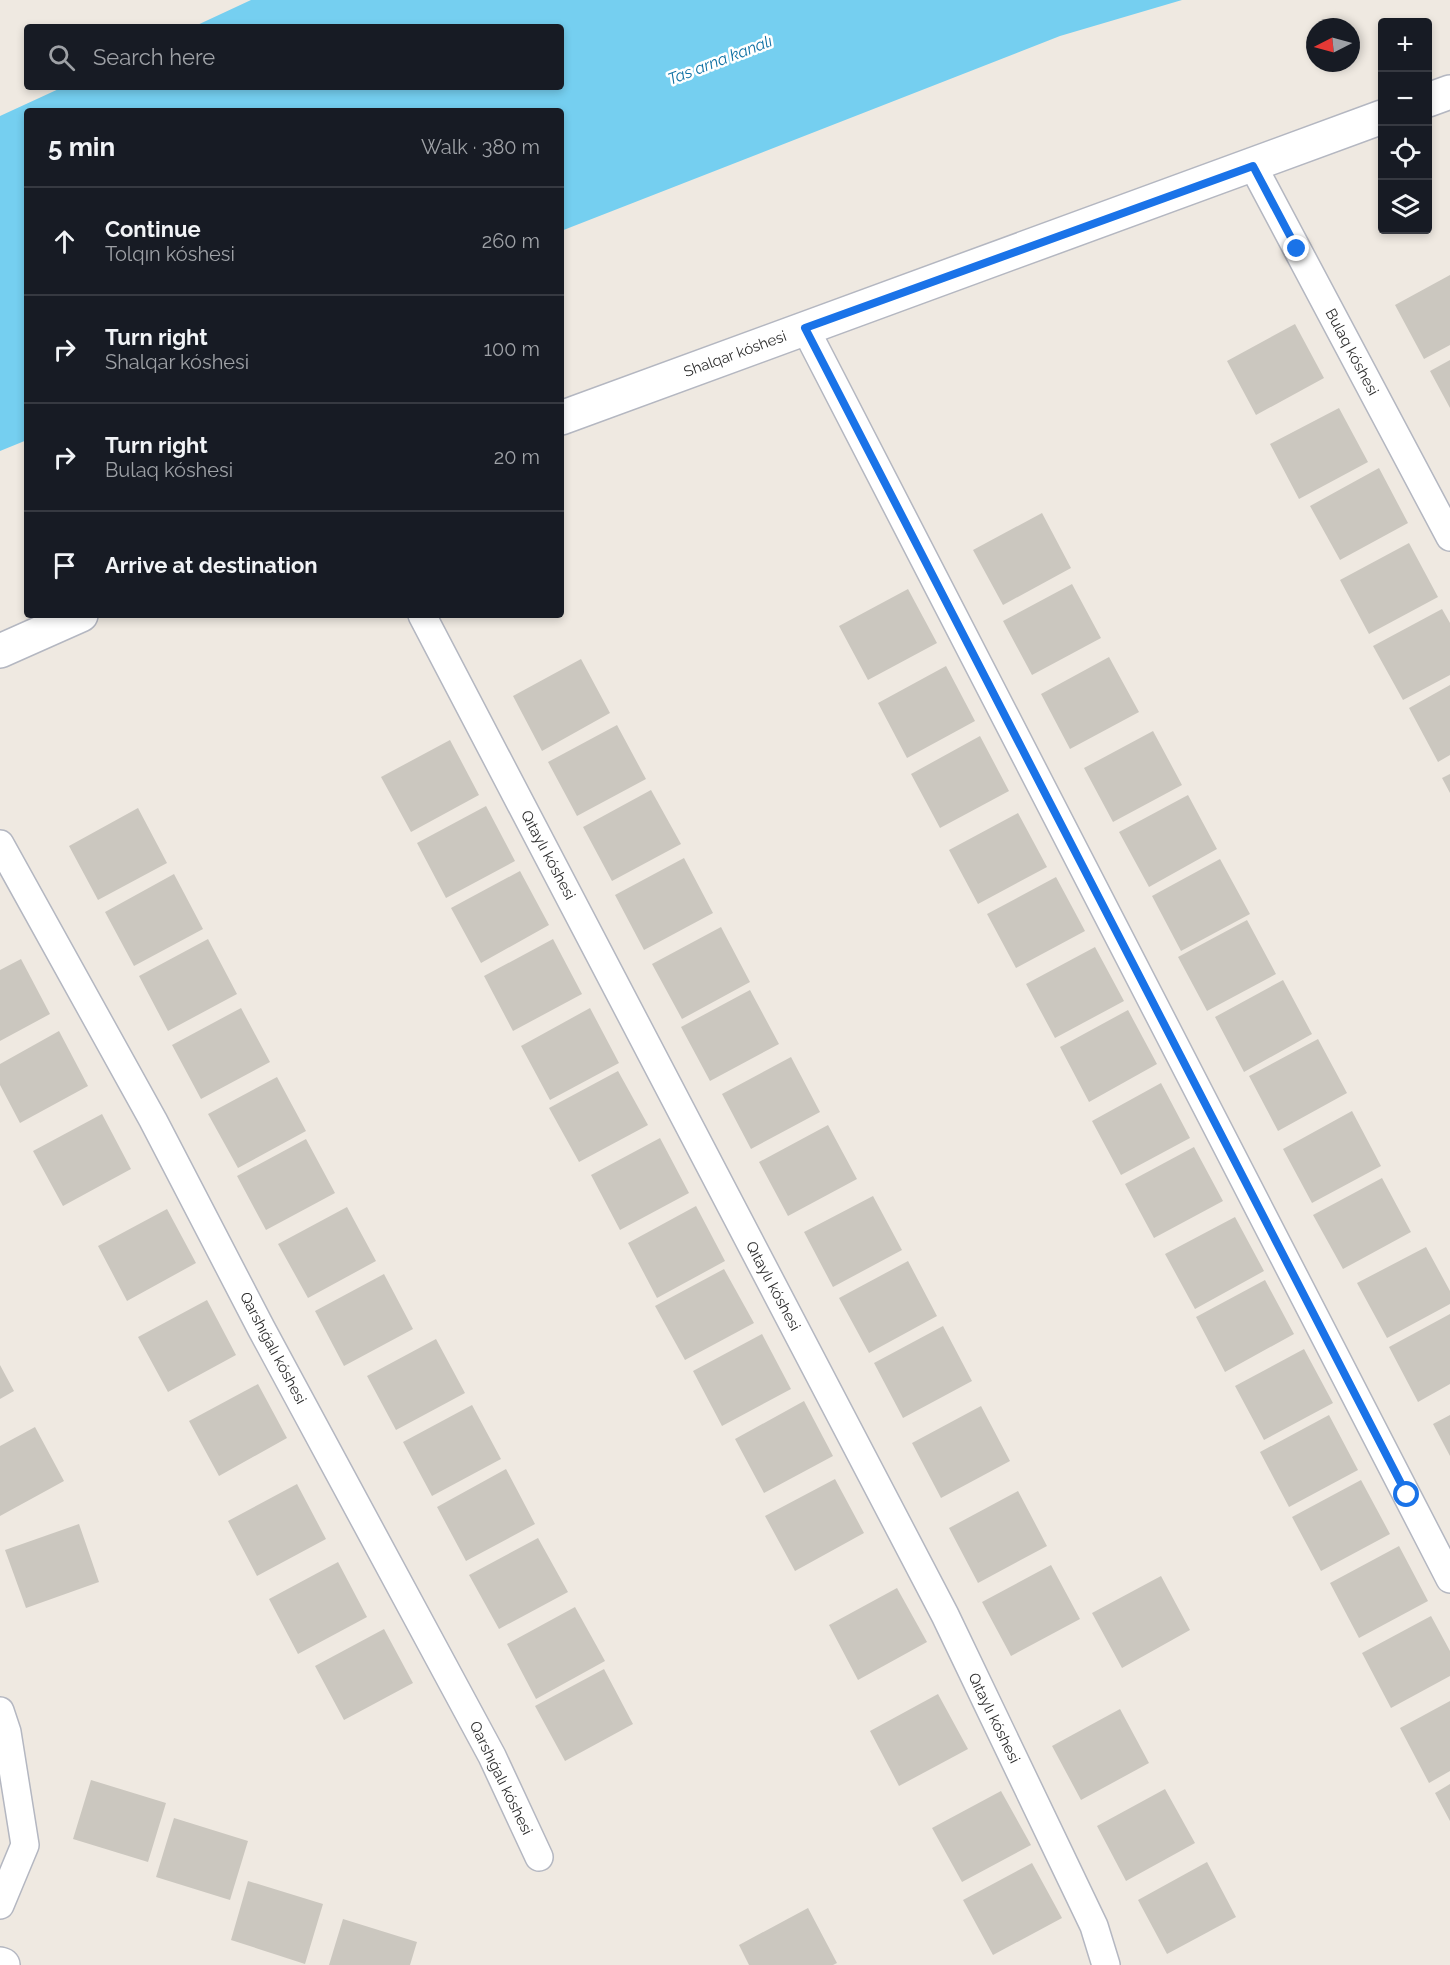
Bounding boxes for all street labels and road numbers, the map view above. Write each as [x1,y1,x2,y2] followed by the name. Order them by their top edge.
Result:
[1322,305,1382,399] street label: Bulaq kóshesi
[681,327,789,381] street label: Shalqar kóshesi
[517,807,579,903] street label: Qıtaylı kóshesi
[742,1238,804,1334] street label: Qıtaylı kóshesi
[236,1289,310,1407] street label: Qarshıǵalı kóshesi
[964,1670,1024,1766] street label: Qıtaylı kóshesi
[466,1718,536,1838] street label: Qarshıǵalı kóshesi

